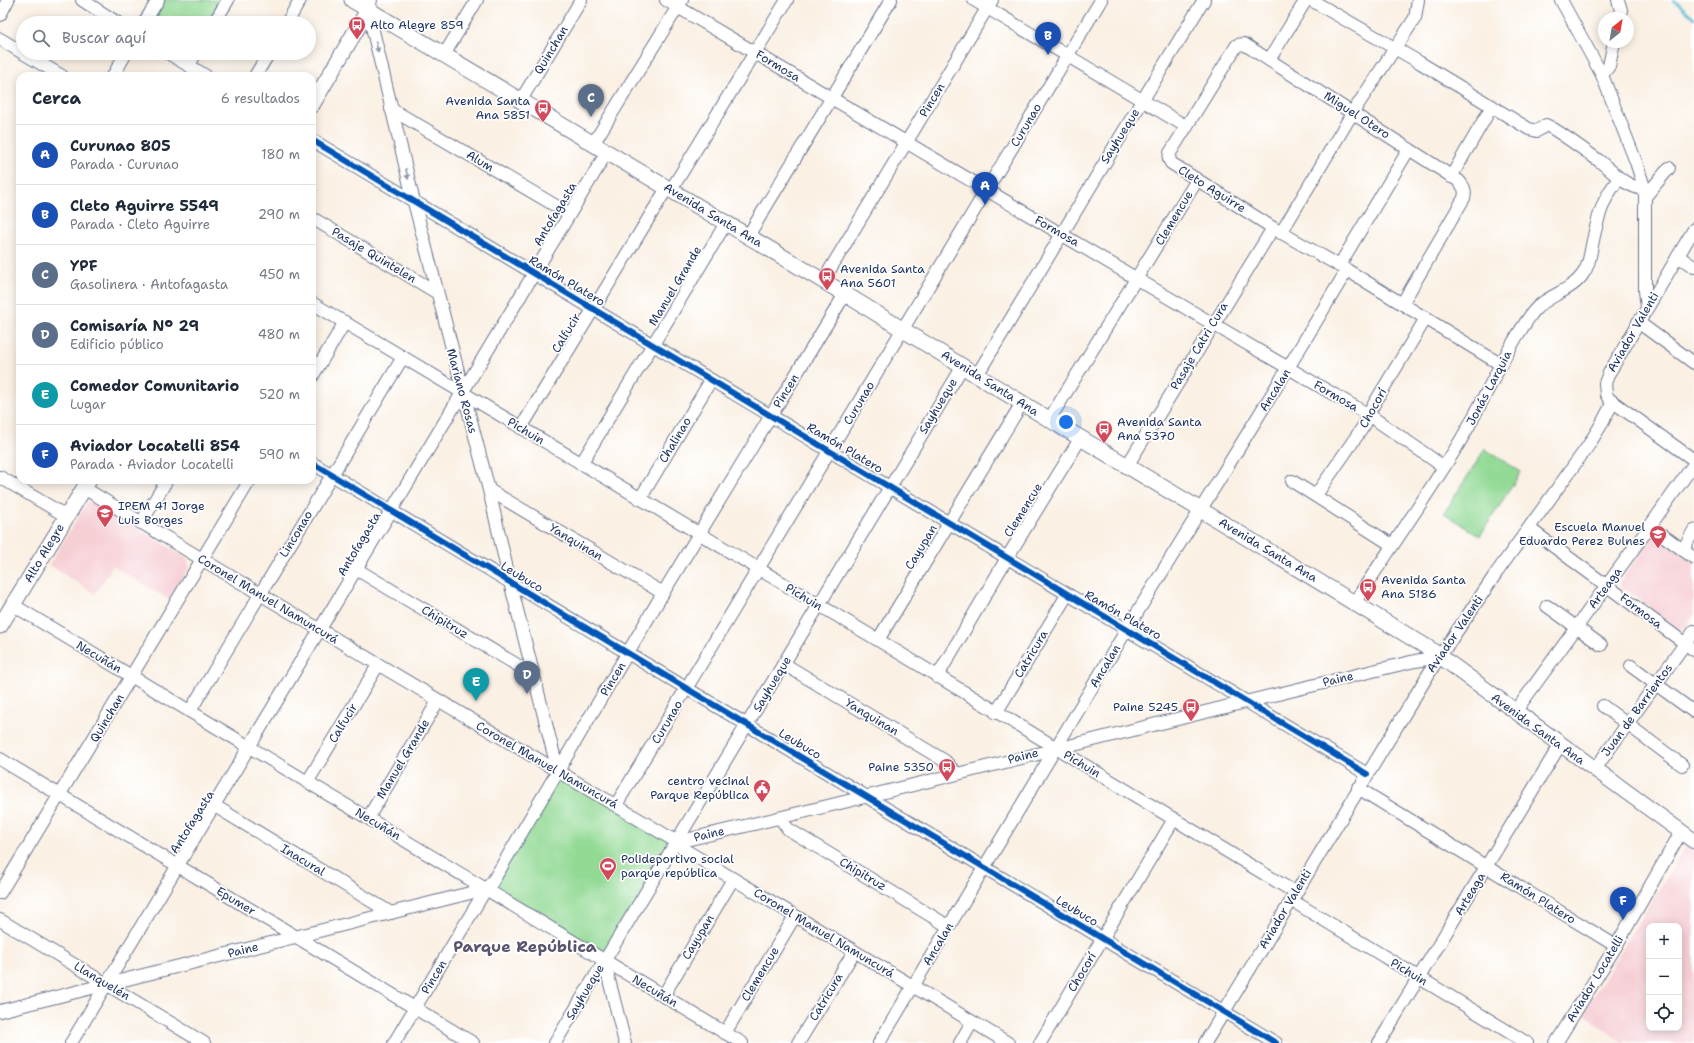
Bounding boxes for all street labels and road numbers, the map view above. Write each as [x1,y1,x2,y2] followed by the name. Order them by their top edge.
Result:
[530,23,572,77] street label: Quinchan
[753,46,804,86] street label: Formosa
[916,80,948,120] street label: Pincen
[1321,88,1393,142] street label: Miguel Otero
[1007,100,1045,150] street label: Curunao
[1097,105,1143,167] street label: Sayhueque
[463,147,497,175] street label: Alum
[1175,162,1249,216] street label: Cleto Aguirre
[530,179,581,249] street label: Antofagasta
[661,179,766,251] street label: Avenida Santa Ana
[1151,188,1197,248] street label: Clemencue
[1032,212,1083,251] street label: Formosa
[329,223,419,287] street label: Pasaje Quintelen
[645,243,705,329] street label: Manuel Grande
[526,252,608,310] street label: Ramón Platero
[1604,289,1662,375] street label: Aviador Valenti
[1167,299,1232,393] street label: Pasaje Catri Cura
[548,310,584,356] street label: Calfucir
[938,346,1042,420] street label: Avenida Santa Ana
[443,347,481,435] street label: Mariano Rosas
[1463,347,1516,428] street label: Jonás Larquia
[1256,366,1294,414] street label: Ancalan
[769,371,803,411] street label: Pincen
[915,375,961,437] street label: Sayhueque
[1311,377,1362,416] street label: Formosa
[840,378,878,428] street label: Curunao
[1355,385,1391,431] street label: Chocorí
[504,414,548,448] street label: Pichuin
[655,414,695,466] street label: Chalinao
[804,419,886,477] street label: Ramón Platero
[1000,480,1046,540] street label: Clemencue
[276,508,316,560] street label: Linconao
[334,509,385,579] street label: Antofagasta
[1216,514,1321,586] street label: Avenida Santa Ana
[20,520,68,585] street label: Alto Alegre
[546,520,606,564] street label: Yanquinan
[901,522,941,572] street label: Cayupan
[195,551,342,648] street label: Coronel Manuel Namuncurá
[498,558,546,596] street label: Leubuco
[1585,564,1626,612] street label: Arteaga
[782,580,826,614] street label: Pichuin
[1082,587,1164,643] street label: Ramón Platero
[1617,590,1666,633] street label: Formosa
[1423,592,1487,676] street label: Aviador Valenti
[419,602,471,642] street label: Chipitruz
[1011,627,1052,681] street label: Catricura
[73,637,125,677] street label: Necuñán
[1086,641,1124,691] street label: Ancalan
[749,653,795,715] street label: Sayhueque
[597,659,629,699] street label: Pincen
[1598,660,1676,760] street label: Juan de Barrientos
[1321,668,1355,690] street label: Paine
[1488,690,1589,769] street label: Avenida Santa Ana
[86,691,128,745] street label: Quinchan
[842,695,902,739] street label: Yanquinan
[648,697,686,747] street label: Curunao
[325,700,361,746] street label: Calfucir
[373,716,433,802] street label: Manuel Grande
[473,718,621,813] street label: Coronel Manuel Namuncurá
[776,725,824,763] street label: Leubuco
[1006,744,1040,768] street label: Paine
[1060,747,1104,781] street label: Pichuin
[166,787,218,857] street label: Antofagasta
[352,804,404,844] street label: Necuñán
[692,823,726,845] street label: Paine
[278,840,329,880] street label: Inacural
[837,854,889,894] street label: Chipitruz
[1255,866,1315,952] street label: Aviador Valenti
[1497,868,1579,928] street label: Ramón Platero
[1451,869,1489,918] street label: Arteaga
[213,883,259,919] street label: Epumer
[751,885,898,982] street label: Coronel Manuel Namuncurá
[1053,892,1101,930] street label: Leubuco
[678,912,718,962] street label: Cayupan
[919,919,957,969] street label: Ancalan
[1563,933,1627,1025] street label: Aviador Locatelli
[226,938,260,962] street label: Paine
[737,944,783,1004] street label: Clemencue
[1064,949,1100,995] street label: Chocorí
[1387,955,1431,989] street label: Pichuin
[418,957,450,997] street label: Pincen
[71,958,133,1004] street label: Llanquelén
[562,961,608,1023] street label: Sayhueque
[806,970,847,1024] street label: Catricura
[629,971,681,1011] street label: Necuñán

